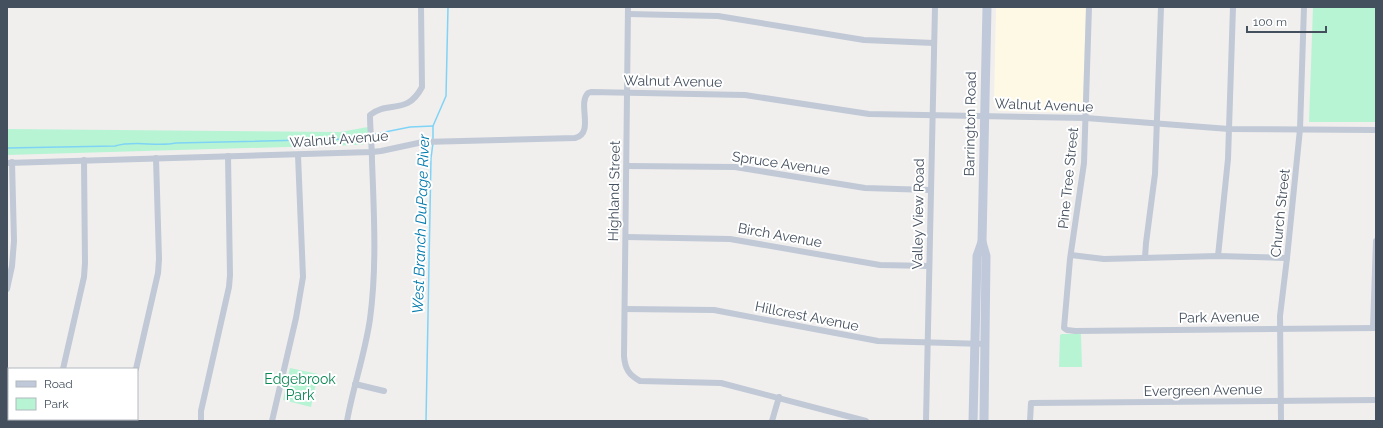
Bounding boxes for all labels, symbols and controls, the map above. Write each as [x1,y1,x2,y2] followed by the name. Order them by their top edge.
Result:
[1247,8,1326,34] scale bar
[1253,15,1287,29] text: 100 m
[961,71,979,177] street label: Barrington Road
[623,72,723,90] street label: Walnut Avenue
[994,95,1094,115] street label: Walnut Avenue
[1055,126,1081,230] street label: Pine Tree Street
[289,128,389,150] street label: Walnut Avenue
[409,133,433,314] water label: West Branch DuPage River
[605,140,623,242] street label: Highland Street
[731,148,831,178] street label: Spruce Avenue
[909,158,927,270] street label: Valley View Road
[1267,168,1293,258] street label: Church Street
[737,220,823,250] street label: Birch Avenue
[754,298,860,334] street label: Hillcrest Avenue
[1178,308,1260,326] street label: Park Avenue
[8,368,138,420] legend
[264,371,336,403] park label: Edgebrook Park
[44,377,73,391] text: Road
[1144,381,1262,399] street label: Evergreen Avenue
[44,397,69,411] text: Park

